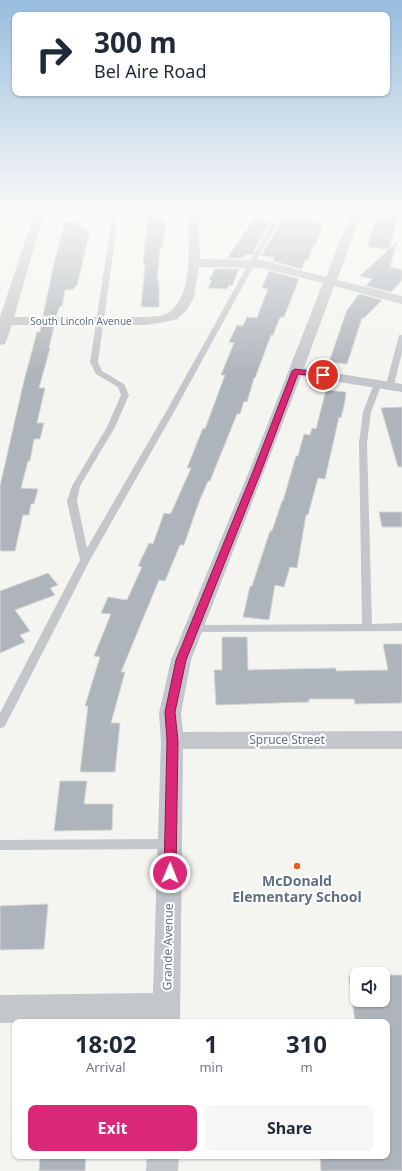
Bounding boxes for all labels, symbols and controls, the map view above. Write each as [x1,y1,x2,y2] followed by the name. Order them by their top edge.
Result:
[94,23,177,61] text: 300 m
[28,28,80,80] icon: right
[94,59,206,83] text: Bel Aire Road
[30,314,132,328] street label: South Lincoln Avenue
[306,358,340,392] pin
[312,364,334,386] icon: arrive
[249,731,325,748] street label: Spruce Street
[149,852,191,894] position arrow
[292,861,302,871] marker: McDonald Elementary School
[232,871,362,906] place label: McDonald Elementary School
[158,903,177,991] street label: Grande Avenue
[350,967,390,1007] map controls
[350,967,390,1007] button: sound
[75,1027,137,1060] text: 18:02
[204,1027,218,1060] text: 1
[286,1027,327,1060] text: 310
[86,1058,126,1076] text: Arrival
[199,1058,223,1076] text: min
[300,1058,313,1076] text: m
[28,1105,197,1151] button: Exit
[205,1105,374,1151] button: Share

